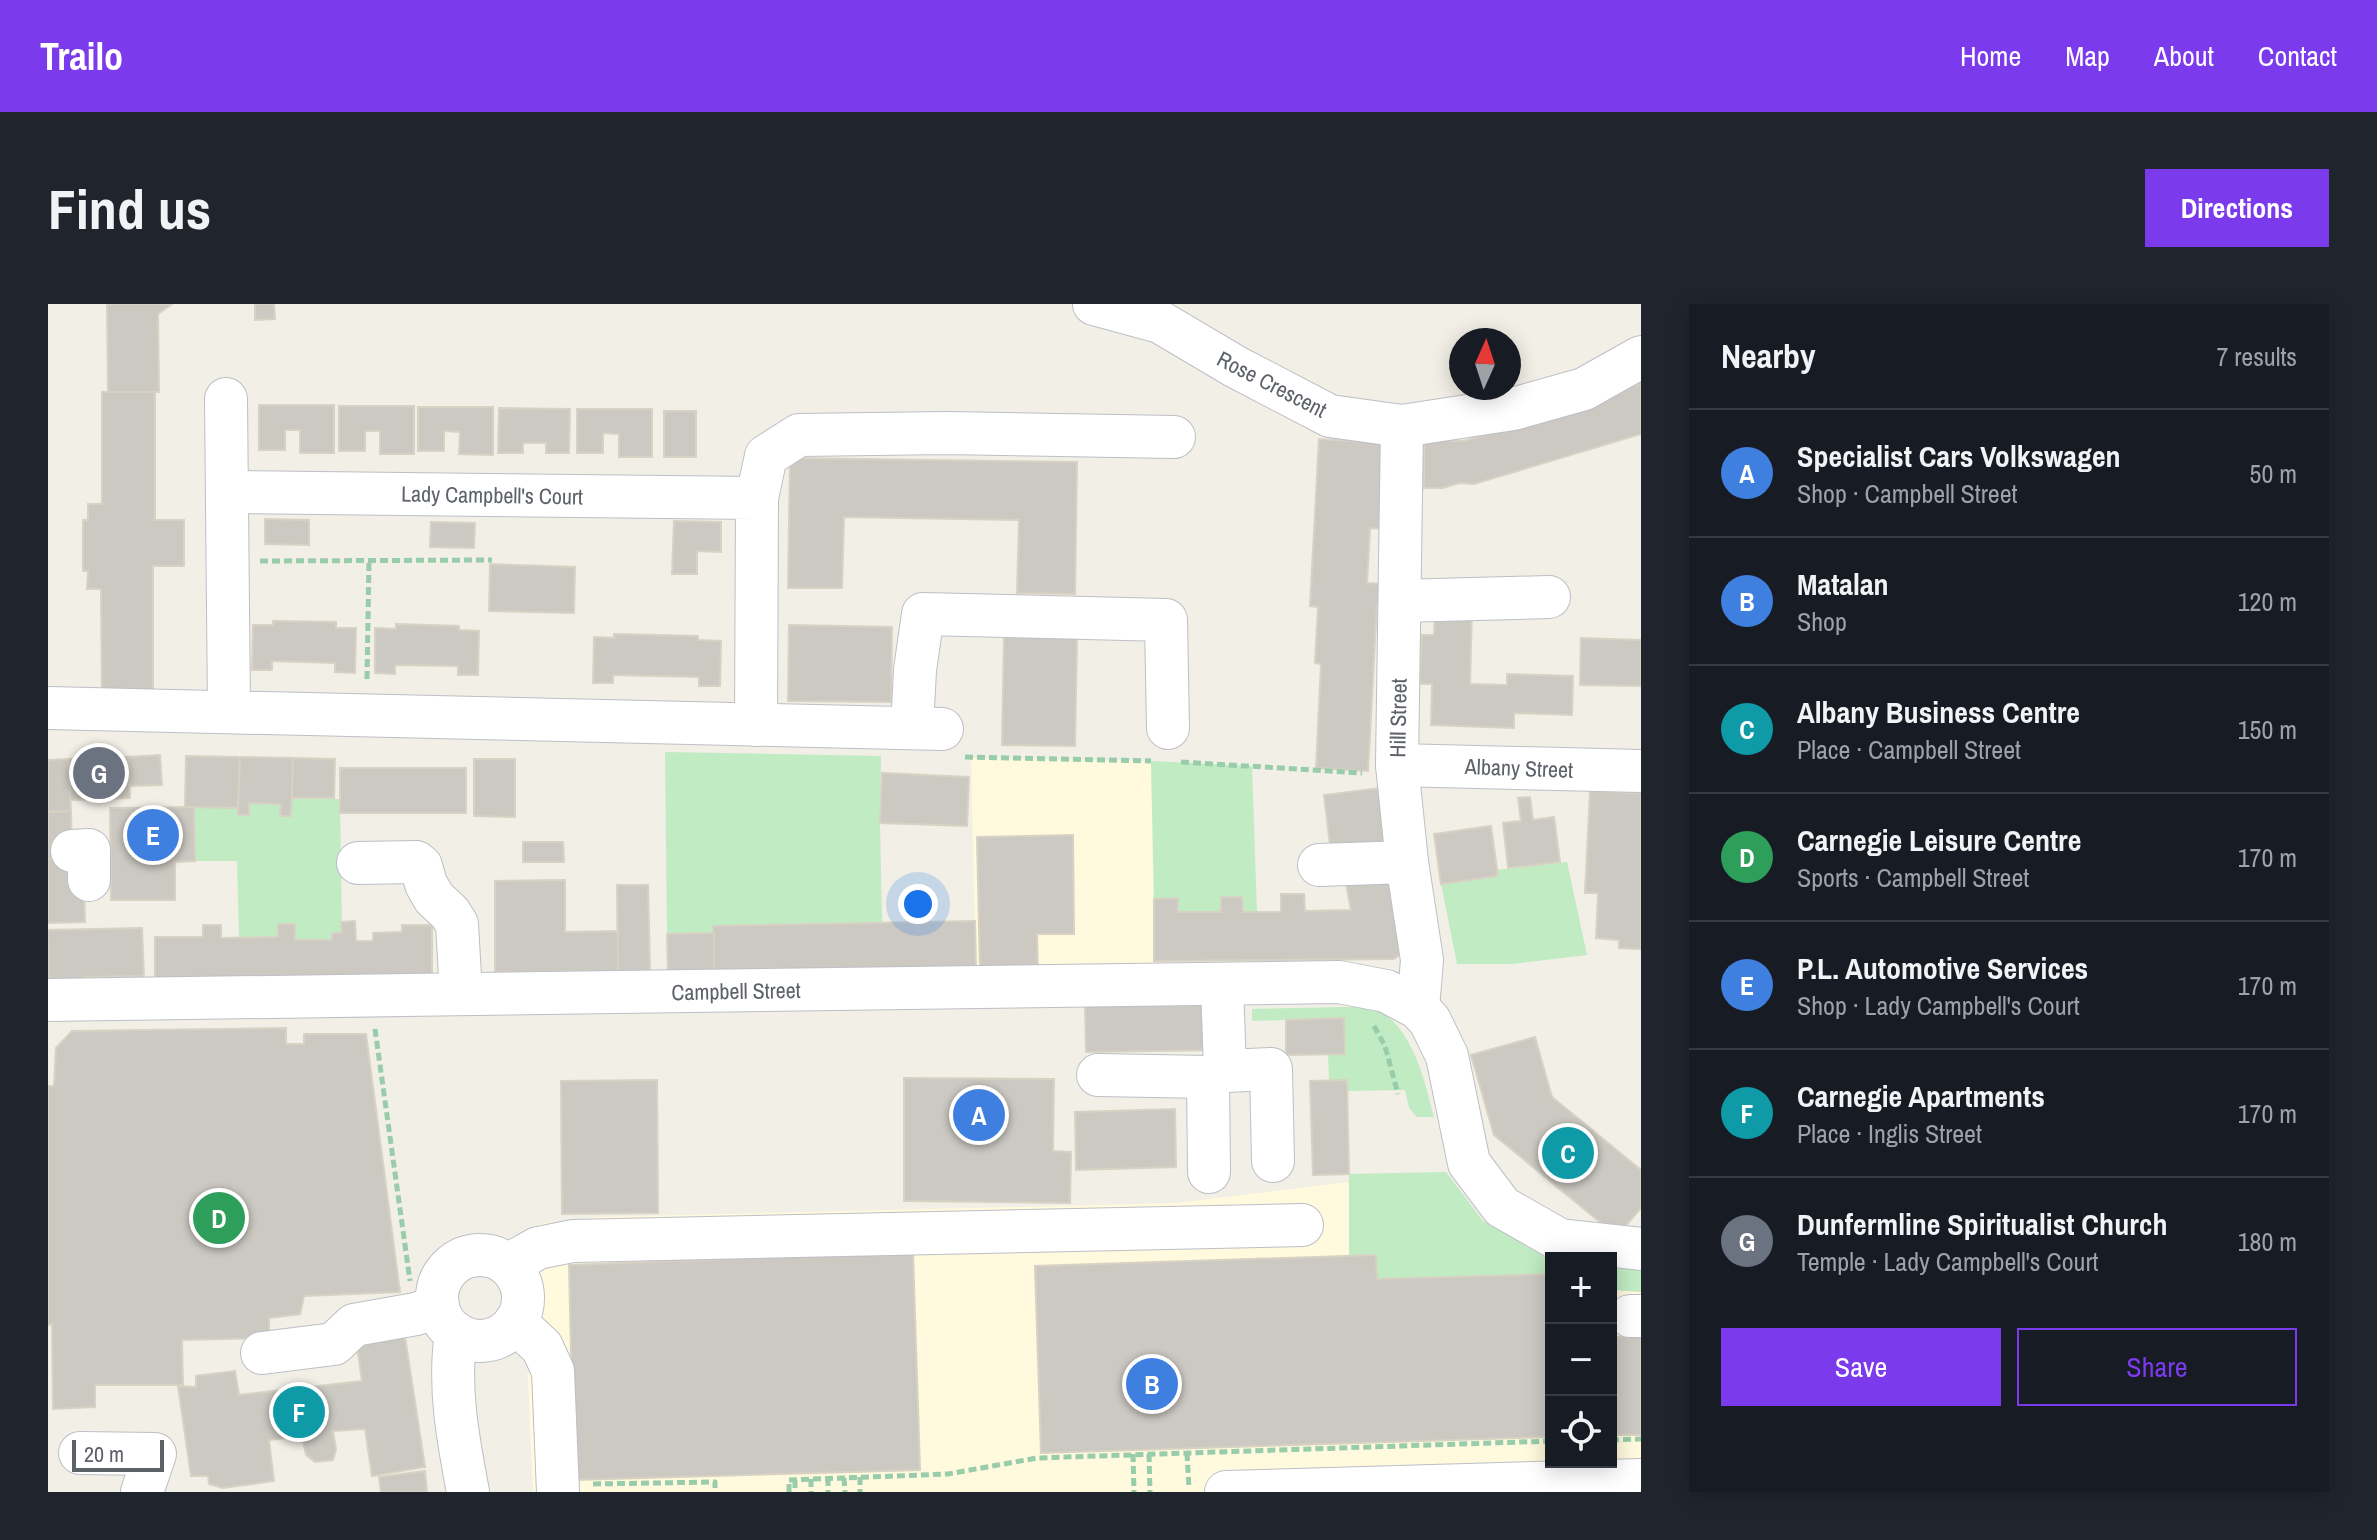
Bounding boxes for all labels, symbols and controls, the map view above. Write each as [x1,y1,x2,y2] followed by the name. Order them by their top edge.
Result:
[40,31,123,82] text: Trailo
[1960,37,2021,75] text: Home
[2065,37,2110,75] text: Map
[2154,37,2214,75] text: About
[2258,37,2337,75] text: Contact
[2145,169,2329,247] button: Directions
[48,171,211,246] text: Find us
[1449,328,1521,400] north arrow
[1721,333,1816,379] text: Nearby
[2216,339,2297,374] text: 7 results
[1212,344,1332,424] street label: Rose Crescent
[1797,436,2121,476] text: Specialist Cars Volkswagen
[1739,456,1755,491] text: A
[2250,456,2297,491] text: 50 m
[1797,476,2017,511] text: Shop · Campbell Street
[401,478,583,512] street label: Lady Campbell's Court
[1797,564,1889,604] text: Matalan
[1739,584,1755,619] text: B
[2238,584,2297,619] text: 120 m
[1797,604,1847,639] text: Shop
[1382,678,1414,758] street label: Hill Street
[1797,692,2080,732] text: Albany Business Centre
[1739,712,1755,747] text: C
[2238,712,2297,747] text: 150 m
[1797,732,2021,767] text: Place · Campbell Street
[73,743,125,803] pin: G
[1463,751,1574,785] street label: Albany Street
[127,805,179,865] pin: E
[1797,820,2081,860] text: Carnegie Leisure Centre
[1739,840,1755,875] text: D
[2238,840,2297,875] text: 170 m
[1797,860,2029,895] text: Sports · Campbell Street
[898,884,938,924] your location
[1797,948,2088,988] text: P.L. Automotive Services
[1740,968,1754,1003] text: E
[2238,968,2297,1003] text: 170 m
[671,975,801,1007] street label: Campbell Street
[1797,988,2080,1023] text: Shop · Lady Campbell's Court
[1797,1076,2045,1116] text: Carnegie Apartments
[953,1085,1005,1145] pin: A
[1740,1096,1754,1131] text: F
[2238,1096,2297,1131] text: 170 m
[1797,1116,1982,1151] text: Place · Inglis Street
[1542,1123,1594,1183] pin: C
[193,1188,245,1248] pin: D
[1797,1204,2167,1244] text: Dunfermline Spiritualist Church
[1739,1224,1755,1259] text: G
[2238,1224,2297,1259] text: 180 m
[1797,1244,2099,1279] text: Temple · Lady Campbell's Court
[1545,1252,1617,1468] map controls
[1545,1252,1617,1324] button: +
[1545,1324,1617,1396] button: −
[1721,1328,2001,1406] button: Save
[2017,1328,2297,1406] button: Share
[1126,1354,1178,1414] pin: B
[273,1382,325,1442] pin: F
[1545,1396,1617,1468] button: locate
[72,1436,164,1472] scale bar
[84,1439,124,1469] text: 20 m

